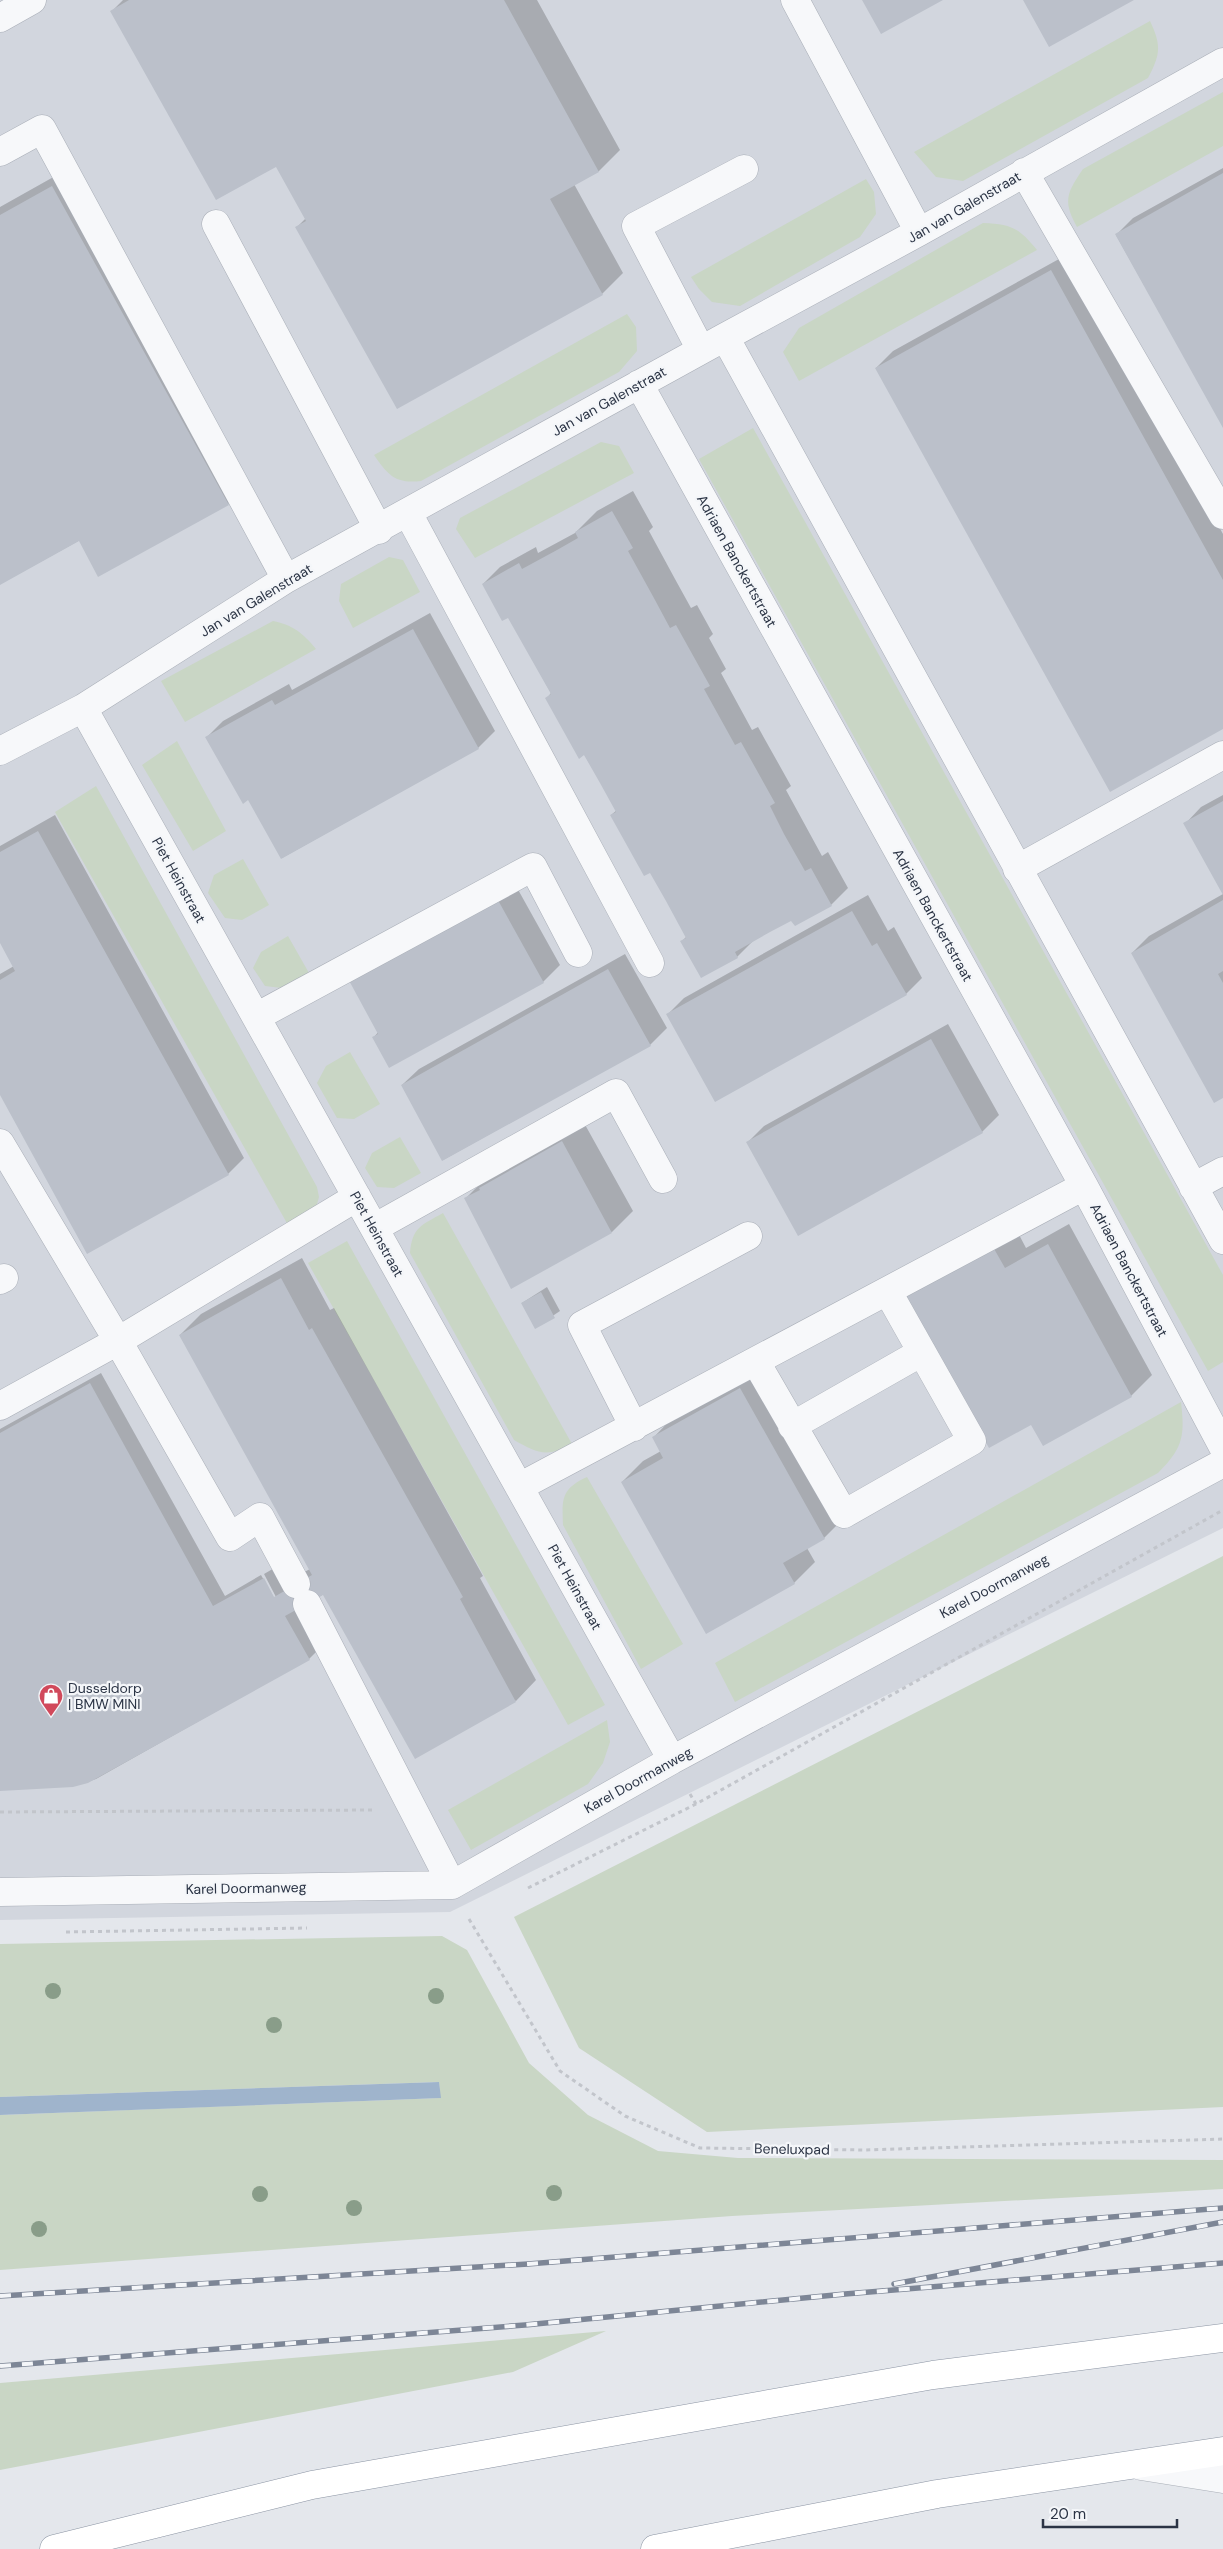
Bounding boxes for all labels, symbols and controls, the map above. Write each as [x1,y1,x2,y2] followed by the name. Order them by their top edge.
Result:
[904,167,1024,247] street label: Jan van Galenstraat
[549,362,669,440] street label: Jan van Galenstraat
[693,492,781,630] street label: Adriaen Banckertstraat
[196,559,316,641] street label: Jan van Galenstraat
[148,834,210,926] street label: Piet Heinstraat
[889,846,977,984] street label: Adriaen Banckertstraat
[346,1188,408,1280] street label: Piet Heinstraat
[1086,1200,1172,1340] street label: Adriaen Banckertstraat
[544,1541,606,1633] street label: Piet Heinstraat
[936,1550,1052,1622] street label: Karel Doormanweg
[68,1679,142,1713] place label: Dusseldorp | BMW MINI
[38,1683,64,1717] shop icon: Dusseldorp | BMW MINI
[581,1743,695,1817] street label: Karel Doormanweg
[185,1878,307,1898] street label: Karel Doormanweg
[754,2139,830,2159] street label: Beneluxpad
[1043,2496,1177,2528] scale bar
[1050,2504,1086,2524] text: 20 m

